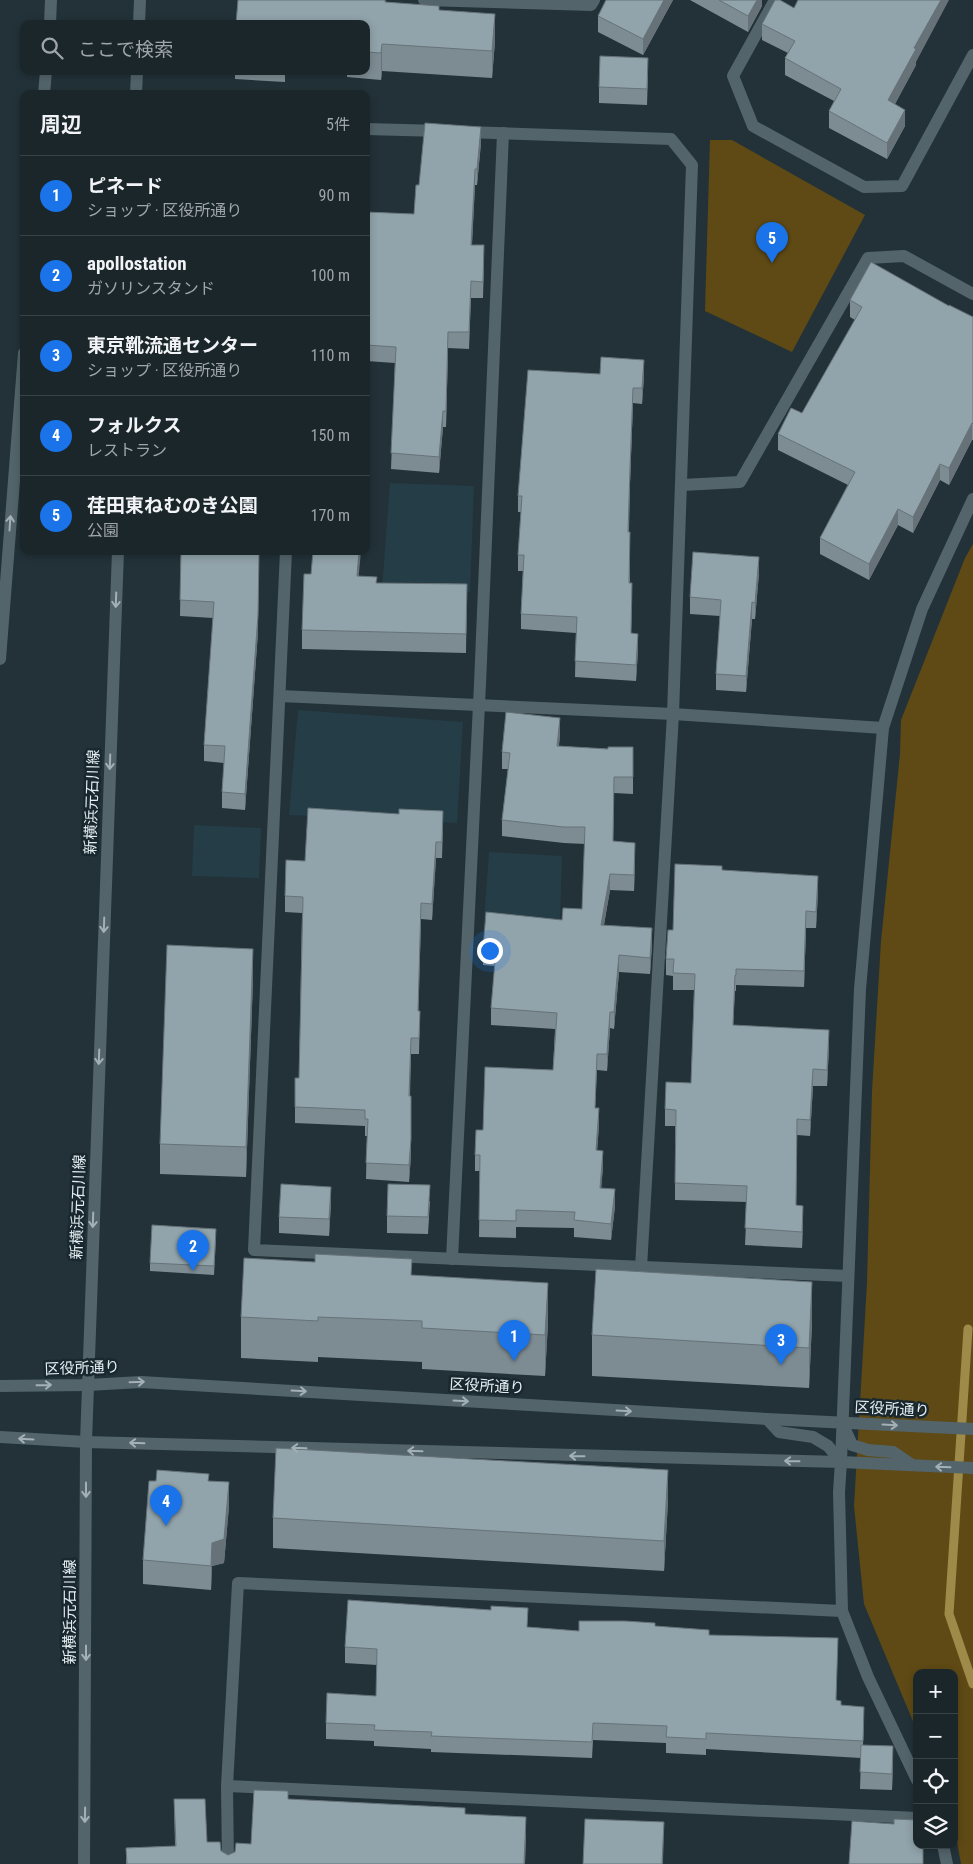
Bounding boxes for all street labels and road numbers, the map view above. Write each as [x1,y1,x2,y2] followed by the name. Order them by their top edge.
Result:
[81,749,103,855] street label: 新横浜元石川線
[67,1154,89,1260] street label: 新横浜元石川線
[44,1358,120,1378] street label: 区役所通り
[449,1375,525,1397] street label: 区役所通り
[854,1398,930,1420] street label: 区役所通り
[61,1559,79,1665] street label: 新横浜元石川線

